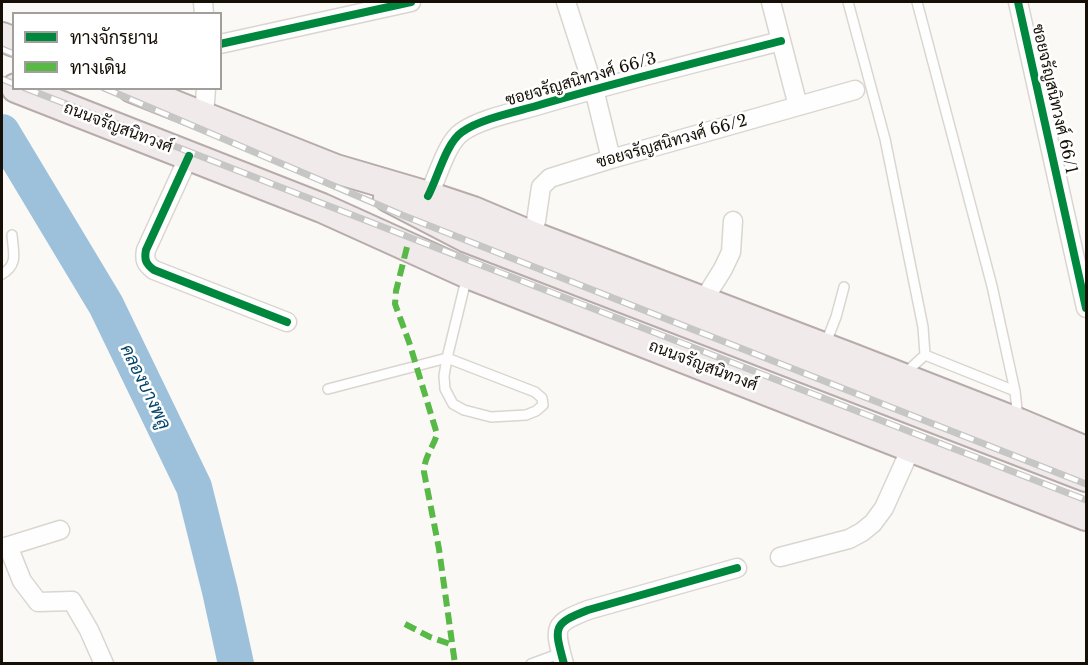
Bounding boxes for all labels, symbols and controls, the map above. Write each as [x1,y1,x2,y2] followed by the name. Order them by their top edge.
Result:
[12,12,222,90] legend
[1027,22,1081,176] street label: ซอยจรัญสนิทวงศ์ 66/1
[70,27,158,49] text: ทางจักรยาน
[503,49,659,111] street label: ซอยจรัญสนิทวงศ์ 66/3
[70,57,126,79] text: ทางเดิน
[61,98,175,158] street label: ถนนจรัญสนิทวงศ์
[594,111,750,173] street label: ซอยจรัญสนิทวงศ์ 66/2
[646,336,760,396] street label: ถนนจรัญสนิทวงศ์
[115,341,175,433] water label: คลองบางพลู

